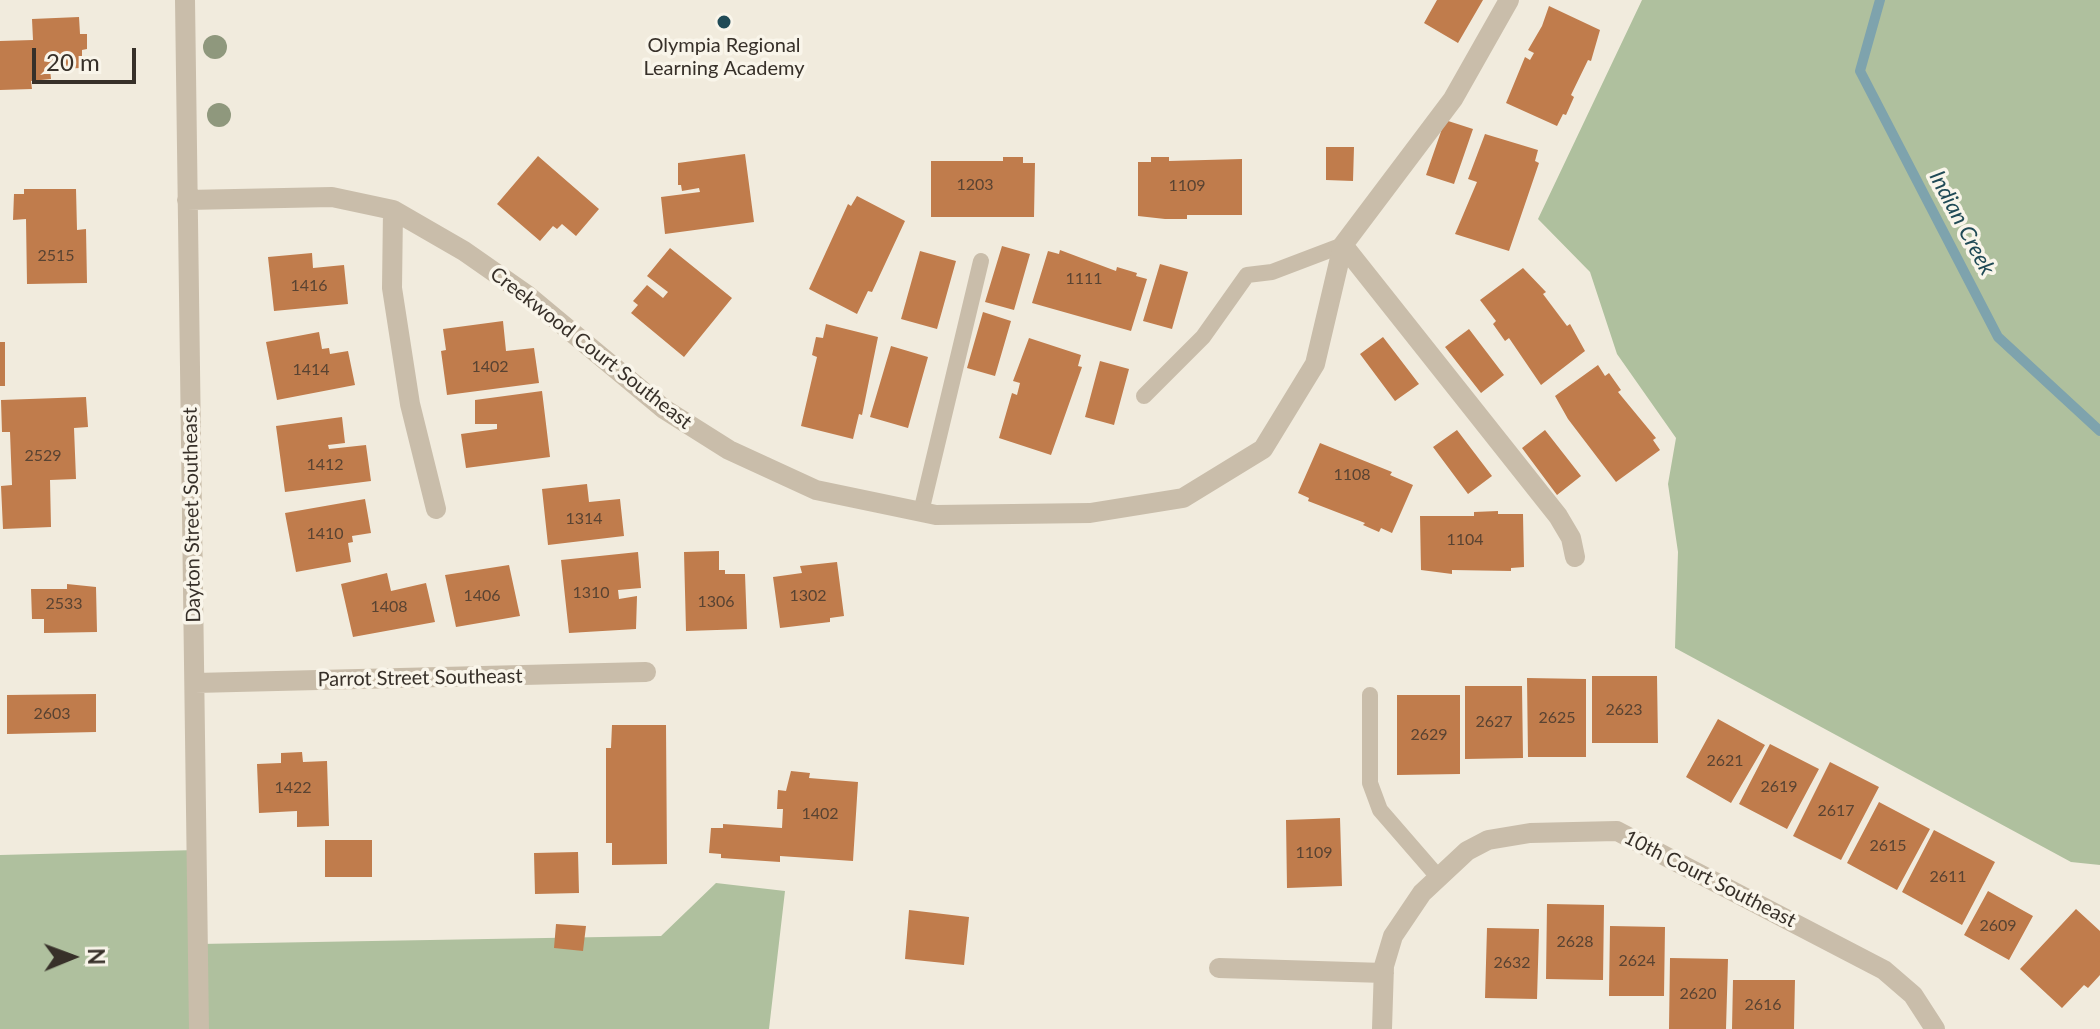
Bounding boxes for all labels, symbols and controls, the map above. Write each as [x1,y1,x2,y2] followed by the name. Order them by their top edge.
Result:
[715,13,733,31] marker: Olympia Regional Learning Academy
[36,32,140,82] scale bar
[644,34,804,81] place label: Olympia Regional Learning Academy
[46,47,100,76] text: 20 m
[1924,166,2000,280] water label: Indian Creek
[956,175,994,195] house number: 1203
[1168,176,1206,196] house number: 1109
[37,246,75,266] house number: 2515
[485,262,697,434] street label: Creekwood Court Southeast
[1065,269,1103,289] house number: 1111
[290,276,328,296] house number: 1416
[471,357,509,377] house number: 1402
[292,360,330,380] house number: 1414
[178,407,206,623] street label: Dayton Street Southeast
[24,446,62,466] house number: 2529
[306,455,344,475] house number: 1412
[1333,465,1371,485] house number: 1108
[565,509,603,529] house number: 1314
[306,524,344,544] house number: 1410
[1446,530,1484,550] house number: 1104
[572,583,610,603] house number: 1310
[463,586,501,606] house number: 1406
[789,586,827,606] house number: 1302
[697,592,735,612] house number: 1306
[45,594,83,614] house number: 2533
[370,597,408,617] house number: 1408
[317,664,523,692] street label: Parrot Street Southeast
[1605,700,1643,720] house number: 2623
[33,704,71,724] house number: 2603
[1538,708,1576,728] house number: 2625
[1475,712,1513,732] house number: 2627
[1410,725,1448,745] house number: 2629
[1706,751,1744,771] house number: 2621
[1760,777,1798,797] house number: 2619
[274,778,312,798] house number: 1422
[1817,801,1855,821] house number: 2617
[801,804,839,824] house number: 1402
[1620,825,1800,933] street label: 10th Court Southeast
[1869,836,1907,856] house number: 2615
[1295,843,1333,863] house number: 1109
[1929,867,1967,887] house number: 2611
[1979,916,2017,936] house number: 2609
[32,917,112,997] north arrow
[1556,932,1594,952] house number: 2628
[83,948,110,965] text: N
[1618,951,1656,971] house number: 2624
[1493,953,1531,973] house number: 2632
[1679,984,1717,1004] house number: 2620
[1744,995,1782,1015] house number: 2616

